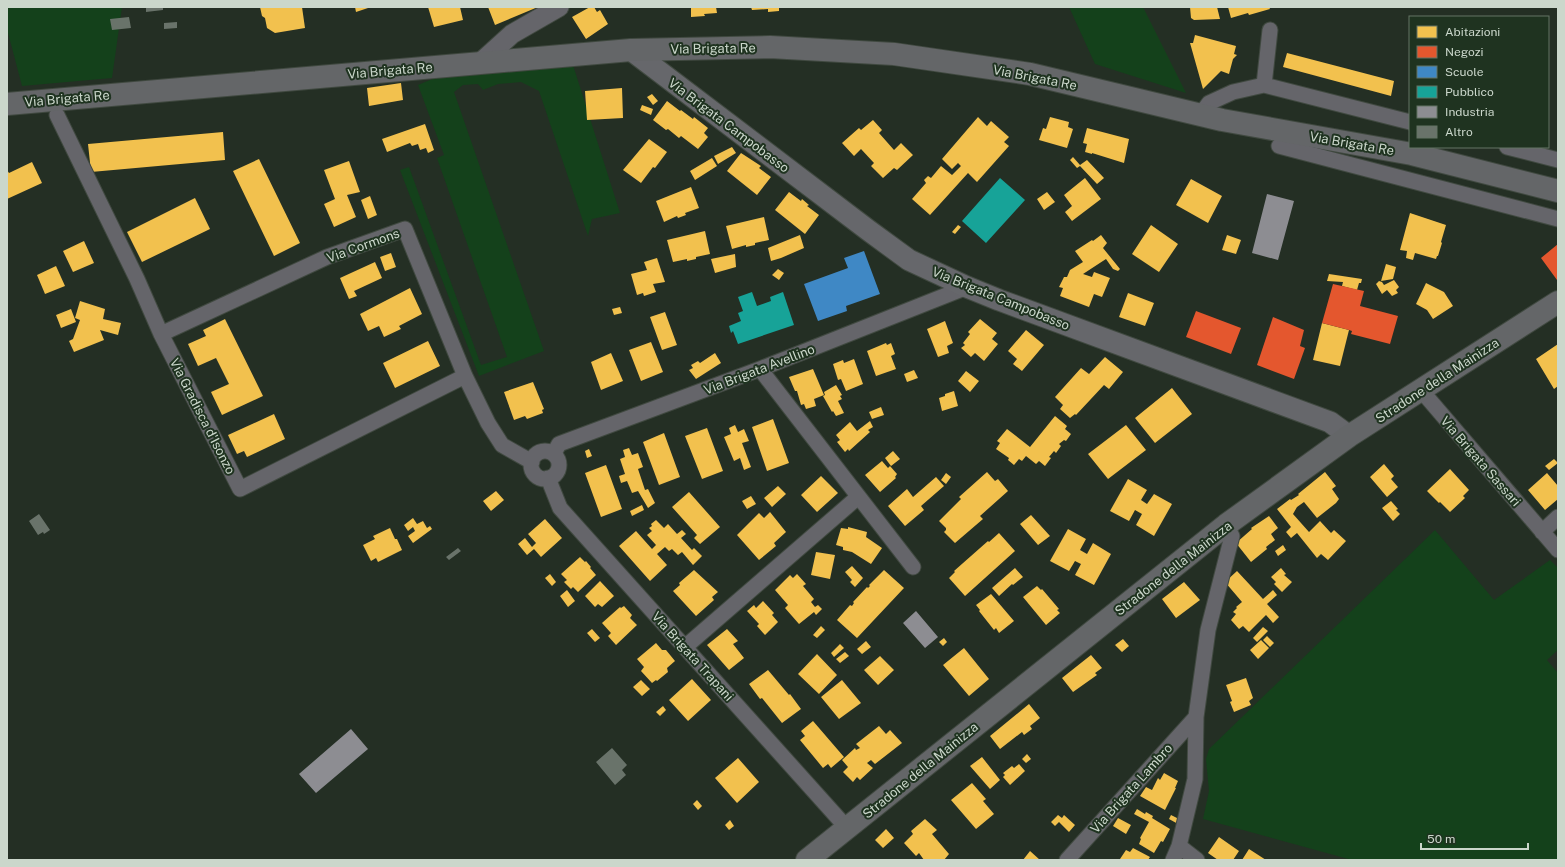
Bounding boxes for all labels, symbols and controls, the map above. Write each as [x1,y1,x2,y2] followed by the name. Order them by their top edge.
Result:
[1409,16,1549,148] legend
[1445,25,1500,39] text: Abitazioni
[670,40,756,57] street label: Via Brigata Re
[1445,45,1483,59] text: Negozi
[347,59,433,82] street label: Via Brigata Re
[992,62,1078,93] street label: Via Brigata Re
[1445,65,1484,79] text: Scuole
[665,75,792,176] street label: Via Brigata Campobasso
[1445,85,1494,99] text: Pubblico
[24,87,110,110] street label: Via Brigata Re
[1445,105,1494,119] text: Industria
[1445,125,1473,139] text: Altro
[1309,129,1395,158] street label: Via Brigata Re
[325,225,402,266] street label: Via Cormons
[930,264,1072,333] street label: Via Brigata Campobasso
[1373,335,1502,426] street label: Stradone della Mainizza
[702,341,817,398] street label: Via Brigata Avellino
[167,356,238,477] street label: Via Gradisca d'Isonzo
[1438,413,1524,509] street label: Via Brigata Sassari
[1112,518,1235,619] street label: Stradone della Mainizza
[649,609,736,704] street label: Via Brigata Trapani
[860,719,981,822] street label: Stradone della Mainizza
[1087,740,1176,836] street label: Via Brigata Lambro
[1421,825,1528,851] scale bar
[1427,832,1455,846] text: 50 m

